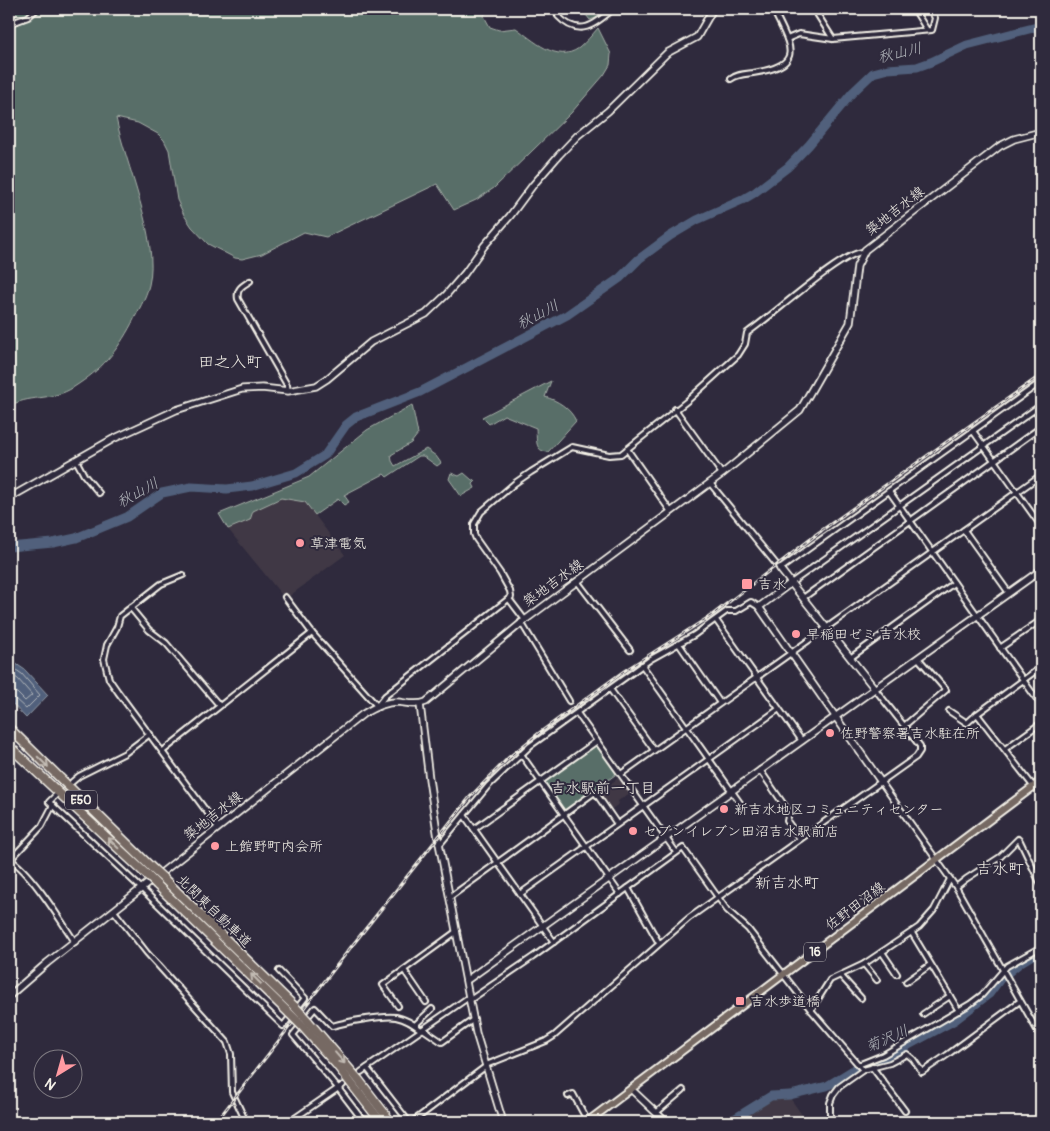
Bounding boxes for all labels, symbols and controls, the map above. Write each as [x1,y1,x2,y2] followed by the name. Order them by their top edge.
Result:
[876,39,924,67] water label: 秋山川
[862,183,928,239] street label: 築地吉水線
[514,296,562,334] water label: 秋山川
[198,352,262,372] district label: 田之入町
[114,474,162,512] water label: 秋山川
[310,535,366,552] place label: 草津電気
[294,537,306,549] marker: 草津電気
[520,556,586,610] street label: 築地吉水線
[758,576,786,593] place label: 吉水
[740,577,754,591] marker: 吉水
[806,626,921,643] place label: 早稲田ゼミ 吉水校
[790,628,802,640] marker: 早稲田ゼミ 吉水校
[840,725,980,742] place label: 佐野警察署吉水駐在所
[824,727,836,739] marker: 佐野警察署吉水駐在所
[37,756,49,769] one-way arrow
[550,779,656,798] district label: 吉水駅前一丁目
[180,788,246,844] street label: 築地吉水線
[65,790,97,810] road number: E50
[734,801,943,818] place label: 新吉水地区コミュニティセンター
[718,803,730,815] marker: 新吉水地区コミュニティセンター
[643,823,839,840] place label: セブンイレブン田沼吉水駅前店
[627,825,639,837] marker: セブンイレブン田沼吉水駅前店
[107,837,120,849] one-way arrow
[225,838,323,855] place label: 上館野町内会所
[209,840,221,852] marker: 上館野町内会所
[976,859,1024,879] district label: 吉水町
[173,871,255,951] street label: 北関東自動車道
[755,873,819,893] district label: 新吉水町
[822,878,888,934] street label: 佐野田沼線
[804,942,826,962] road number: 16
[250,974,262,986] one-way arrow
[750,993,820,1010] place label: 吉水歩道橋
[734,995,746,1007] marker: 吉水歩道橋
[863,1021,911,1057] water label: 菊沢川
[32,1048,82,1098] north arrow
[335,1051,346,1064] one-way arrow
[42,1074,59,1094] text: N

